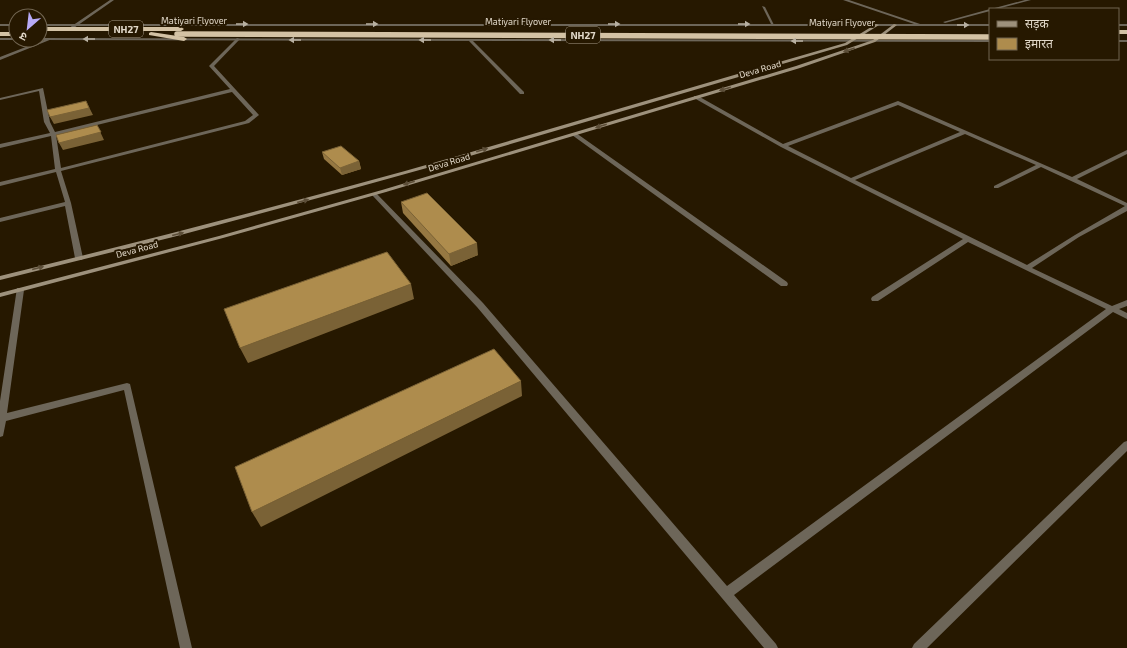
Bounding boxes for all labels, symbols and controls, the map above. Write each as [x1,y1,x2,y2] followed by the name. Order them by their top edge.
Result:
[8,8,48,48] north arrow
[989,8,1119,60] legend
[161,15,228,26] street label: Matiyari Flyover
[485,16,552,27] street label: Matiyari Flyover
[1025,16,1050,31] text: सड़क
[809,17,876,28] street label: Matiyari Flyover
[109,21,143,37] road number: NH27
[236,21,249,27] one-way arrow
[366,21,379,27] one-way arrow
[608,21,621,27] one-way arrow
[738,21,751,27] one-way arrow
[957,22,970,28] one-way arrow
[566,27,600,43] road number: NH27
[17,30,29,45] text: उ
[82,36,95,42] one-way arrow
[289,36,301,43] one-way arrow
[1025,36,1054,51] text: इमारत
[418,37,431,43] one-way arrow
[548,37,561,43] one-way arrow
[790,38,803,44] one-way arrow
[843,47,855,53] one-way arrow
[738,58,782,80] street label: Deva Road
[719,86,731,92] one-way arrow
[594,123,606,129] one-way arrow
[477,147,489,153] one-way arrow
[427,150,471,174] street label: Deva Road
[403,180,415,186] one-way arrow
[297,197,310,203] one-way arrow
[172,231,184,237] one-way arrow
[115,238,159,260] street label: Deva Road
[32,265,44,271] one-way arrow

